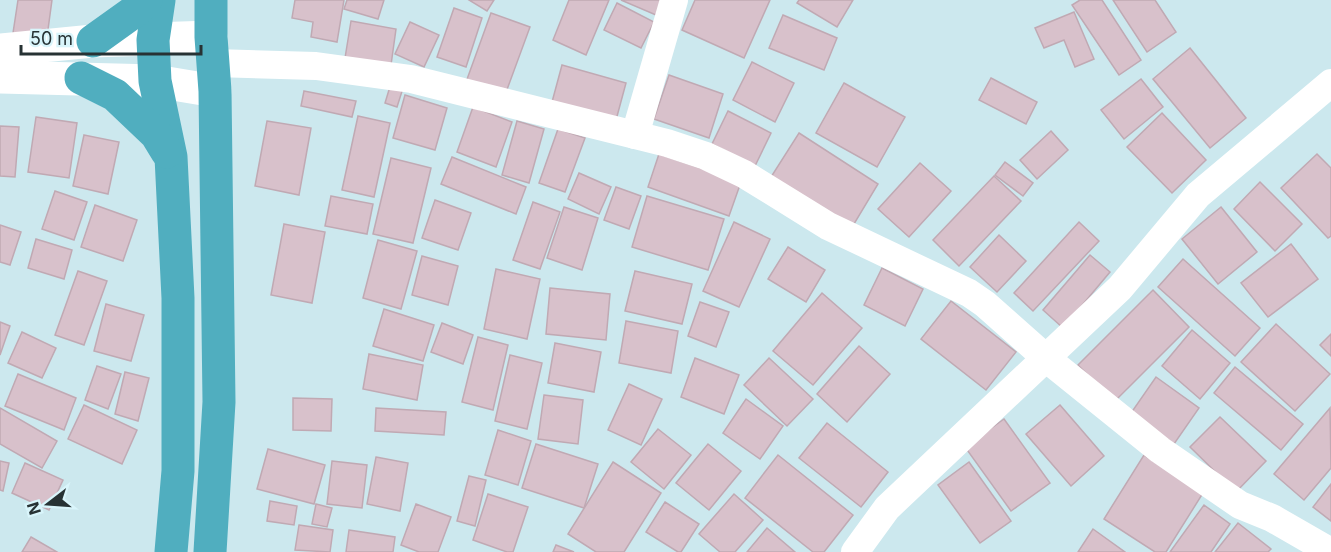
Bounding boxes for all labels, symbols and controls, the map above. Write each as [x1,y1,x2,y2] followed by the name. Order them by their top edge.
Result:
[21,18,201,56] scale bar
[30,28,73,49] text: 50 m
[18,474,78,534] north arrow
[22,500,45,517] text: N

